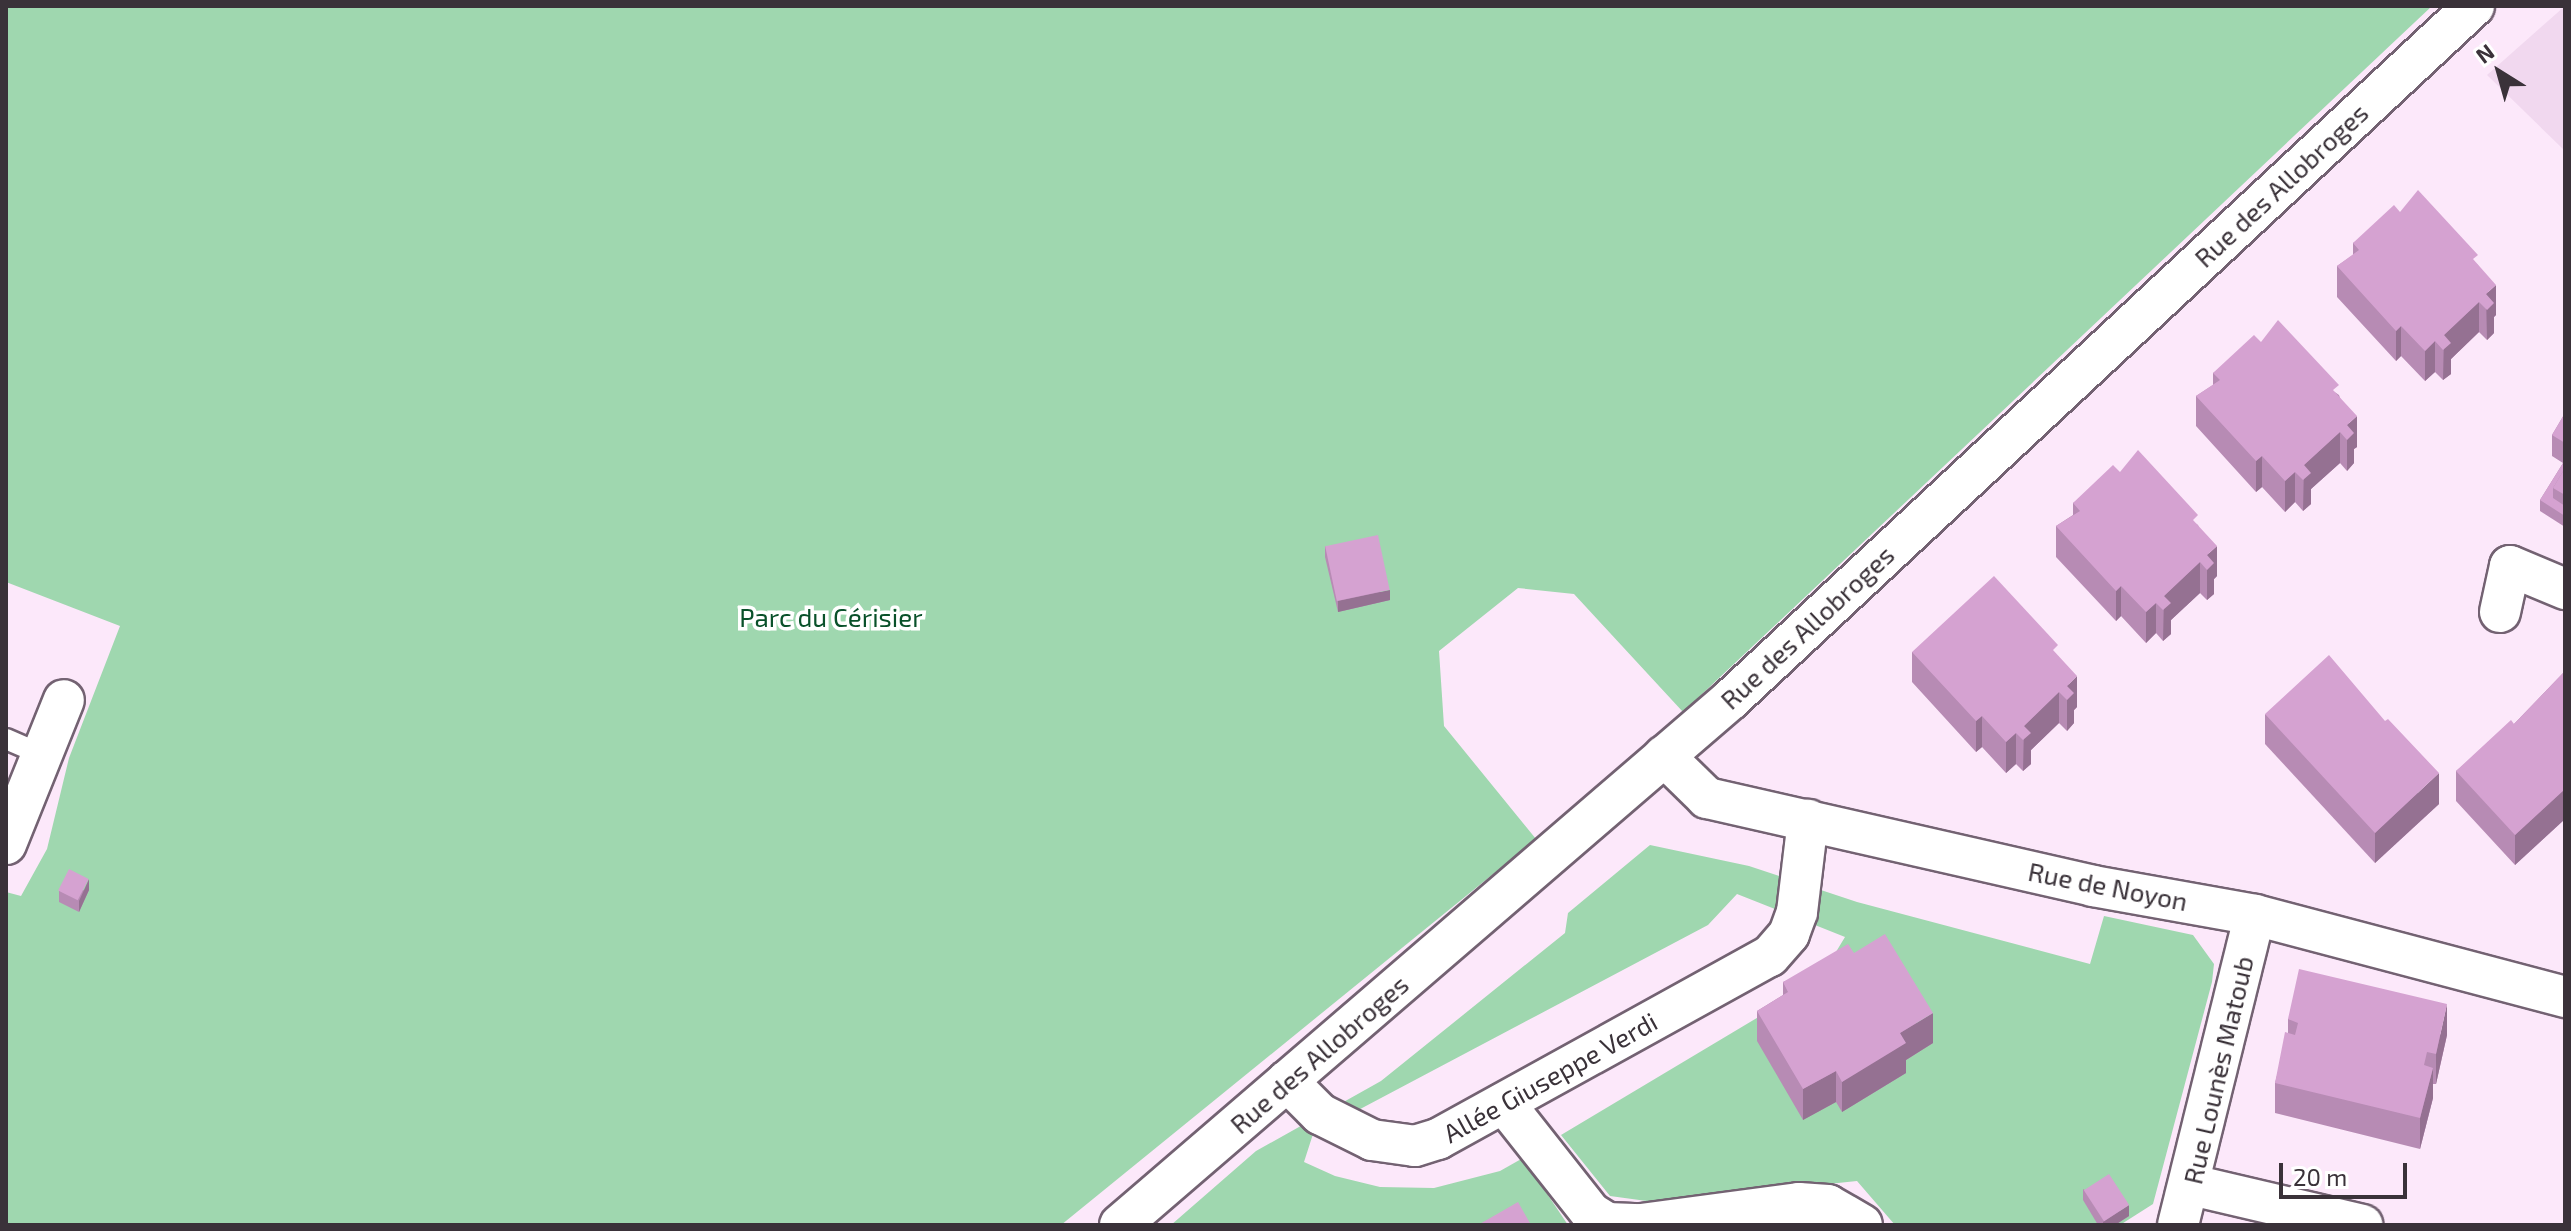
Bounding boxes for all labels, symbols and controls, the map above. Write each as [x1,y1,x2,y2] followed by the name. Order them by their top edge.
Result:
[2459,32,2539,112] north arrow
[2470,38,2499,68] text: N
[2188,96,2374,274] street label: Rue des Allobroges
[1714,538,1900,716] street label: Rue des Allobroges
[739,601,923,633] park label: Parc du Cérisier
[2026,855,2190,917] street label: Rue de Noyon
[2177,953,2259,1187] street label: Rue Lounès Matoub
[1223,968,1415,1140] street label: Rue des Allobroges
[1437,1005,1663,1149] street label: Allée Giuseppe Verdi
[2283,1147,2411,1197] scale bar
[2293,1162,2347,1191] text: 20 m

